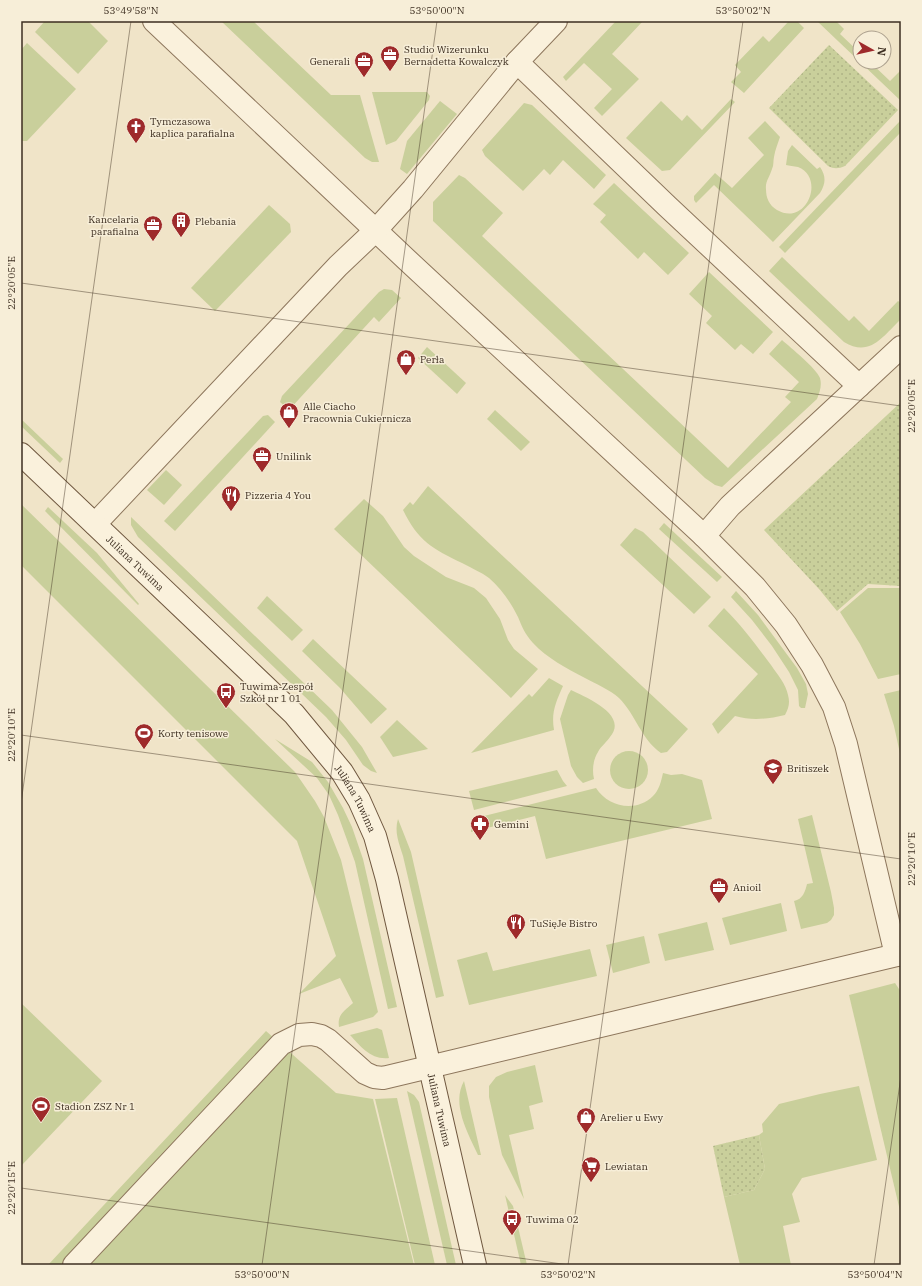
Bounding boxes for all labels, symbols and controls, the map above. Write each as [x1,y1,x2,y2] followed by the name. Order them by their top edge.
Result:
[104,4,159,17] text: 53°49'58"N
[410,4,465,17] text: 53°50'00"N
[716,4,771,17] text: 53°50'02"N
[852,30,892,70] north arrow
[404,43,509,68] place label: Studio Wizerunku Bernadetta Kowalczyk
[379,44,401,72] office icon: Studio Wizerunku Bernadetta Kowalczyk
[874,46,889,57] text: N
[353,50,375,78] office icon: Generali
[310,55,350,68] place label: Generali
[150,115,235,140] place label: Tymczasowa kaplica parafialna
[125,116,147,144] church icon: Tymczasowa kaplica parafialna
[170,210,192,238] building icon: Plebania
[88,213,140,238] place label: Kancelaria parafialna
[142,214,164,242] office icon: Kancelaria parafialna
[195,215,237,228] place label: Plebania
[5,256,18,310] text: 22°20'05"E
[395,348,417,376] shop icon: Perła
[420,353,445,366] place label: Perła
[905,379,918,433] text: 22°20'05"E
[303,400,412,425] place label: Alle Ciacho Pracownia Cukiernicza
[278,401,300,429] shop icon: Alle Ciacho Pracownia Cukiernicza
[251,445,273,473] office icon: Unilink
[276,450,311,463] place label: Unilink
[220,484,242,512] restaurant icon: Pizzeria 4 You
[245,489,311,502] place label: Pizzeria 4 You
[103,533,167,594] street label: Juliana Tuwima
[240,680,313,705] place label: Tuwima-Zespół Szkół nr 1 01
[215,681,237,709] bus stop icon: Tuwima-Zespół Szkół nr 1 01
[5,708,18,762] text: 22°20'10"E
[133,722,155,750] sports icon: Korty tenisowe
[158,727,228,740] place label: Korty tenisowe
[762,757,784,785] school or university icon: Britiszek
[332,762,379,835] street label: Juliana Tuwima
[787,762,829,775] place label: Britiszek
[469,813,491,841] pharmacy icon: Gemini
[494,818,529,831] place label: Gemini
[905,832,918,886] text: 22°20'10"E
[708,876,730,904] office icon: Anioil
[733,881,761,894] place label: Anioil
[505,912,527,940] restaurant icon: TuSięJe Bistro
[530,917,598,930] place label: TuSięJe Bistro
[424,1072,454,1149] street label: Juliana Tuwima
[30,1095,52,1123] sports icon: Stadion ZSZ Nr 1
[55,1100,135,1113] place label: Stadion ZSZ Nr 1
[575,1106,597,1134] shop icon: Arelier u Ewy
[600,1111,664,1124] place label: Arelier u Ewy
[580,1155,602,1183] supermarket icon: Lewiatan
[605,1160,649,1173] place label: Lewiatan
[5,1161,18,1215] text: 22°20'15"E
[501,1208,523,1236] bus stop icon: Tuwima 02
[526,1213,579,1226] place label: Tuwima 02
[235,1268,290,1281] text: 53°50'00"N
[541,1268,596,1281] text: 53°50'02"N
[848,1268,903,1281] text: 53°50'04"N

